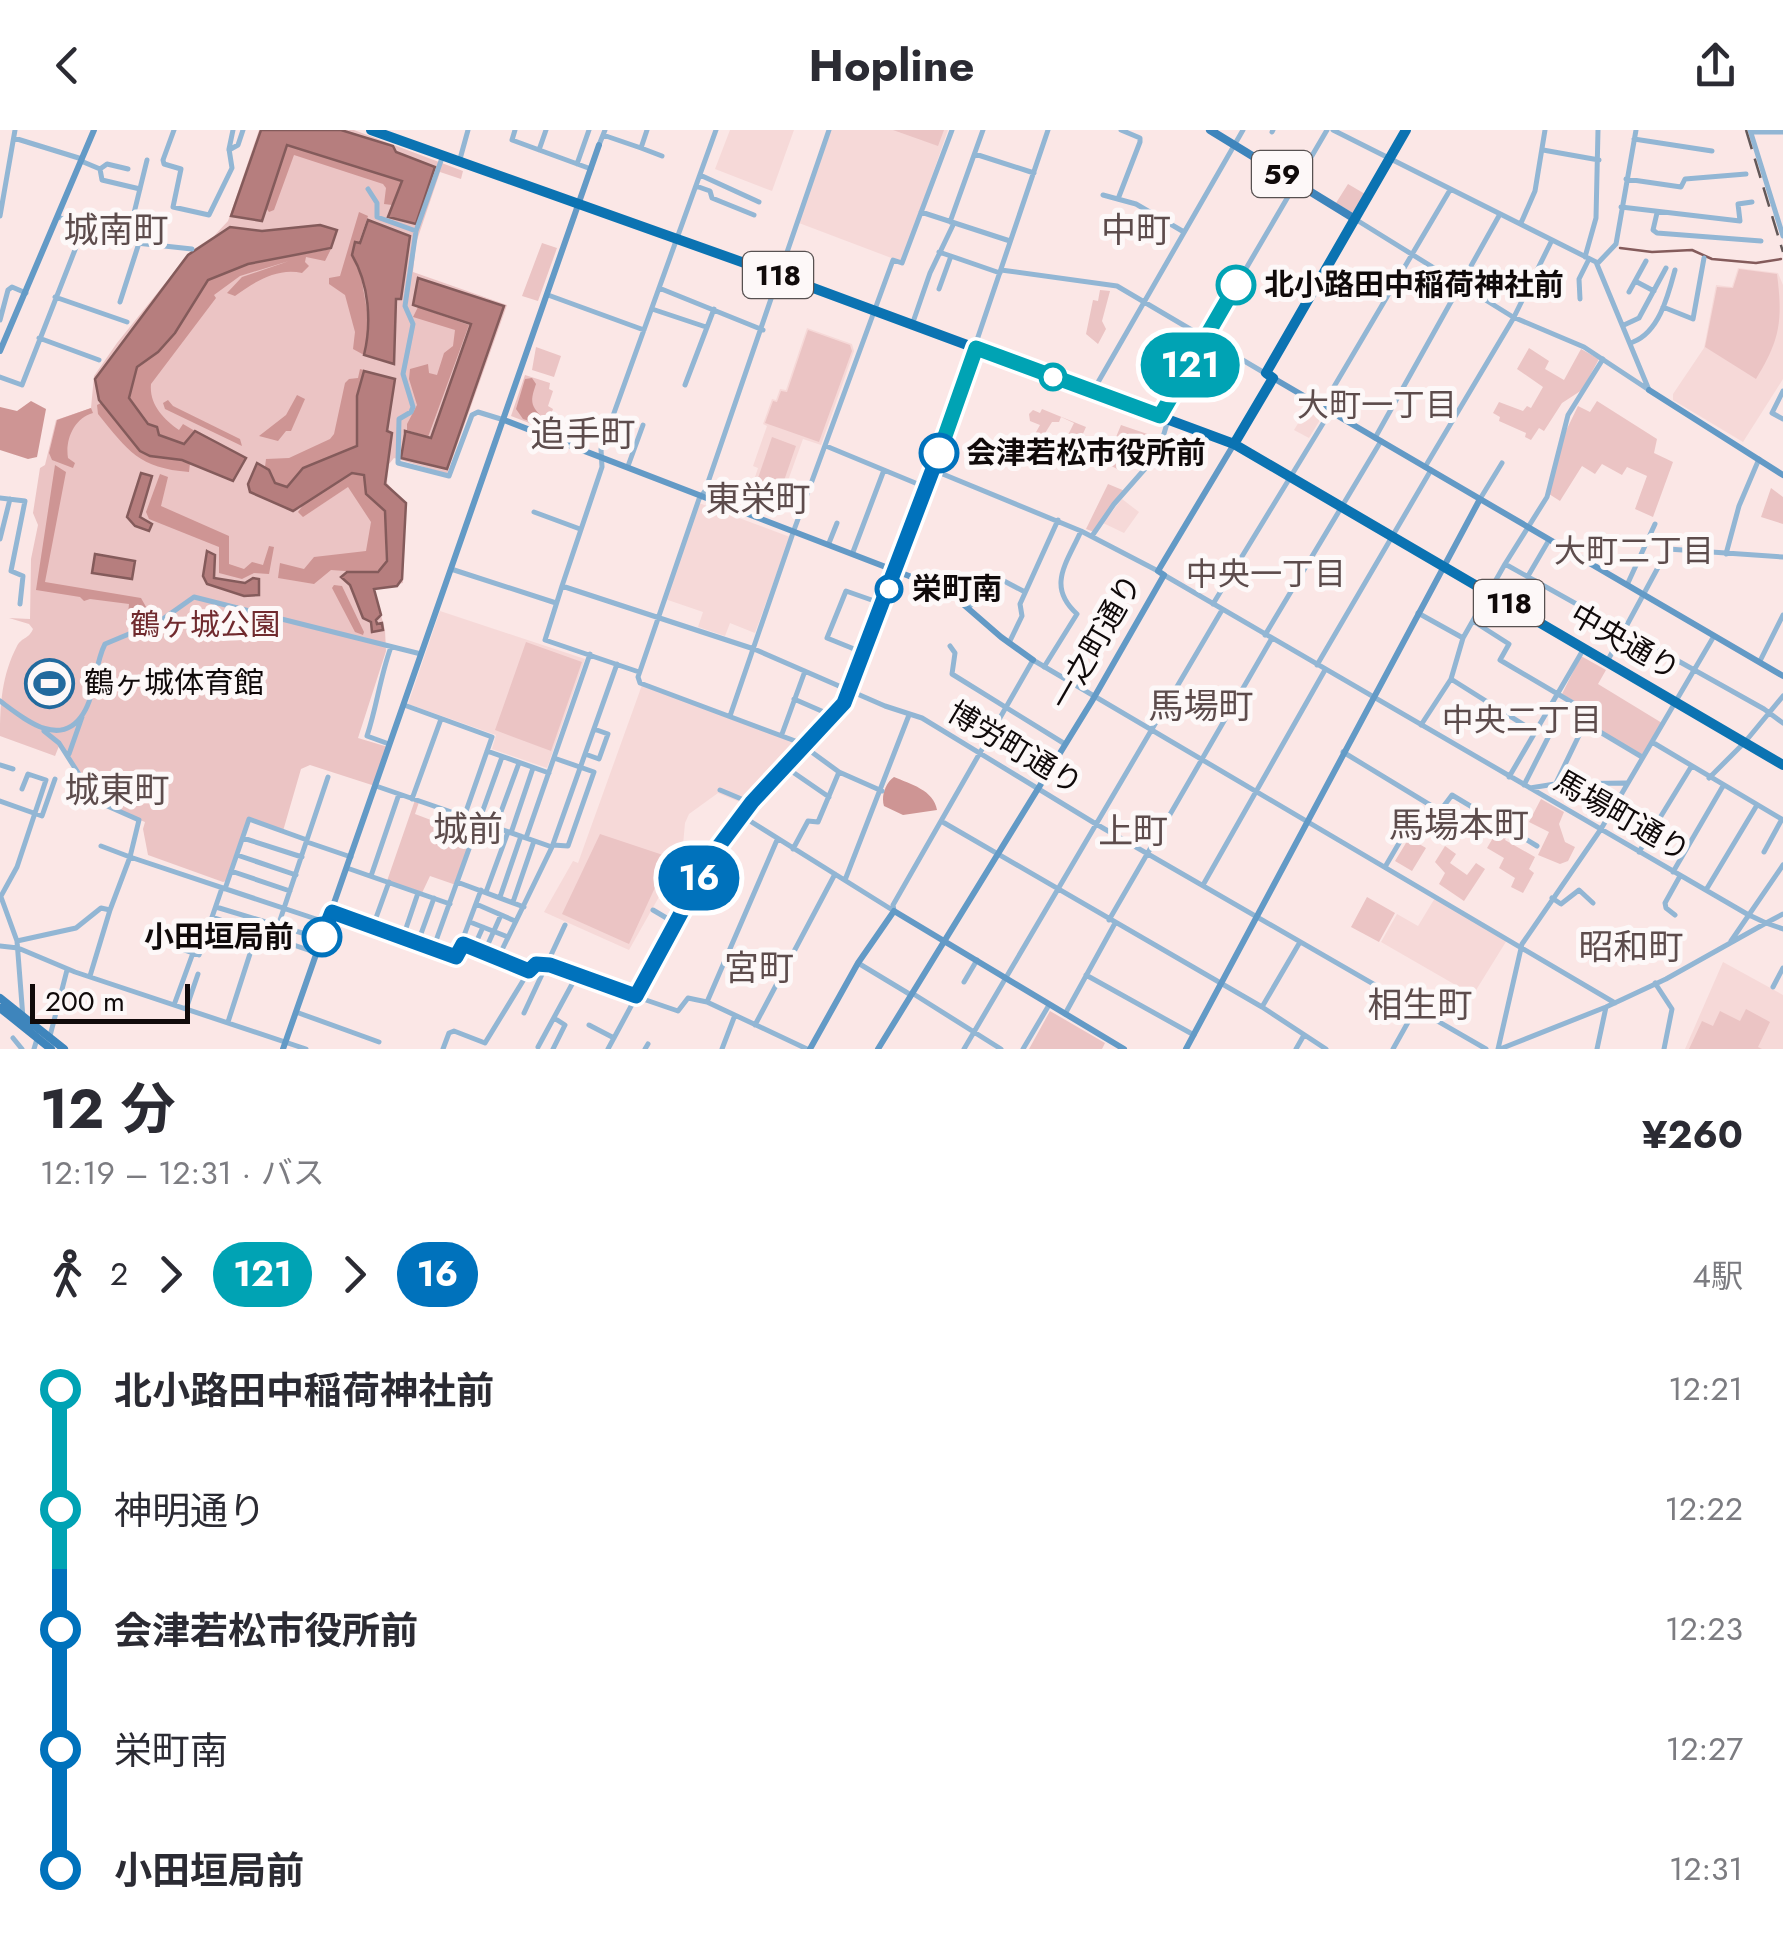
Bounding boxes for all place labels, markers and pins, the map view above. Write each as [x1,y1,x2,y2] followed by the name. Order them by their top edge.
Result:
[1264,263,1564,306] place label: 北小路田中稲荷神社前
[1217,266,1255,304] marker: 北小路田中稲荷神社前
[1040,364,1066,390] unlabelled marker
[966,431,1206,474] place label: 会津若松市役所前
[920,434,958,472] marker: 会津若松市役所前
[912,567,1002,610] place label: 栄町南
[876,576,902,602] marker: 栄町南
[23,657,75,709] sports icon: 鶴ヶ城体育館
[84,661,264,704] place label: 鶴ヶ城体育館
[144,915,294,958] place label: 小田垣局前
[303,918,341,956] marker: 小田垣局前

